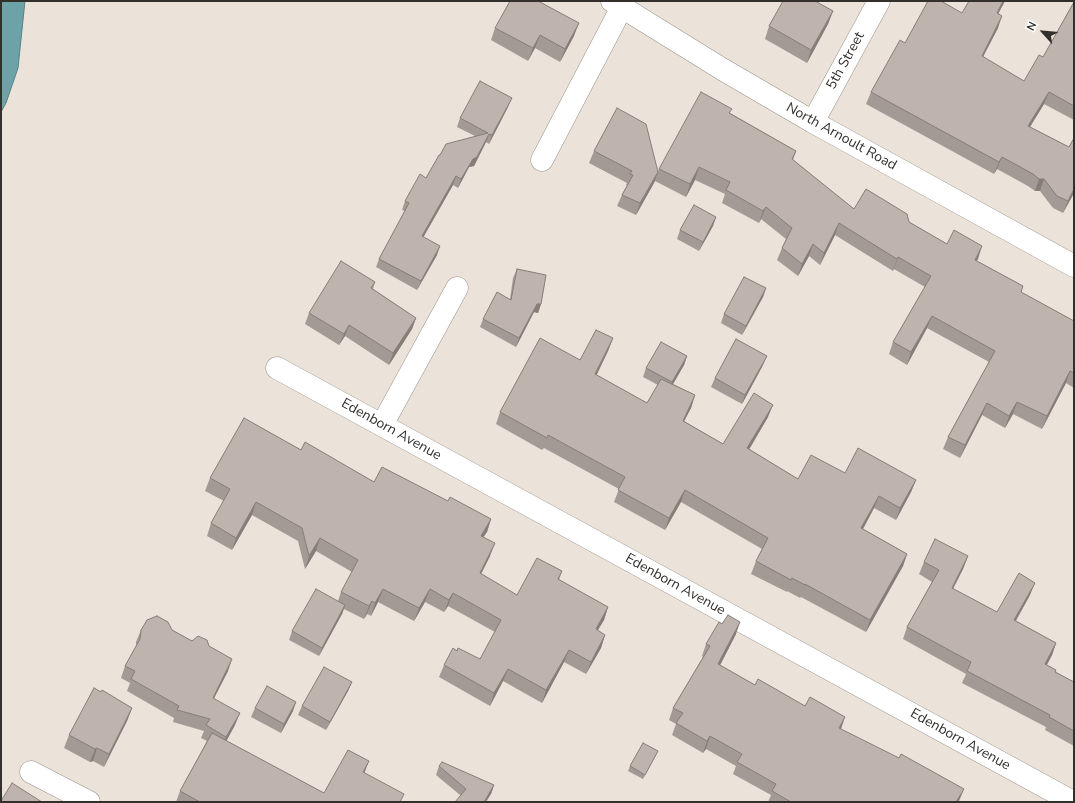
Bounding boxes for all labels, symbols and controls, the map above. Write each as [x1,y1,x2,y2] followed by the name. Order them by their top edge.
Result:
[1023,12,1063,52] north arrow
[1023,19,1040,33] text: N
[823,29,869,93] street label: 5th Street
[783,100,899,174] street label: North Arnoult Road
[338,396,444,464] street label: Edenborn Avenue
[622,551,728,619] street label: Edenborn Avenue
[907,706,1013,774] street label: Edenborn Avenue

